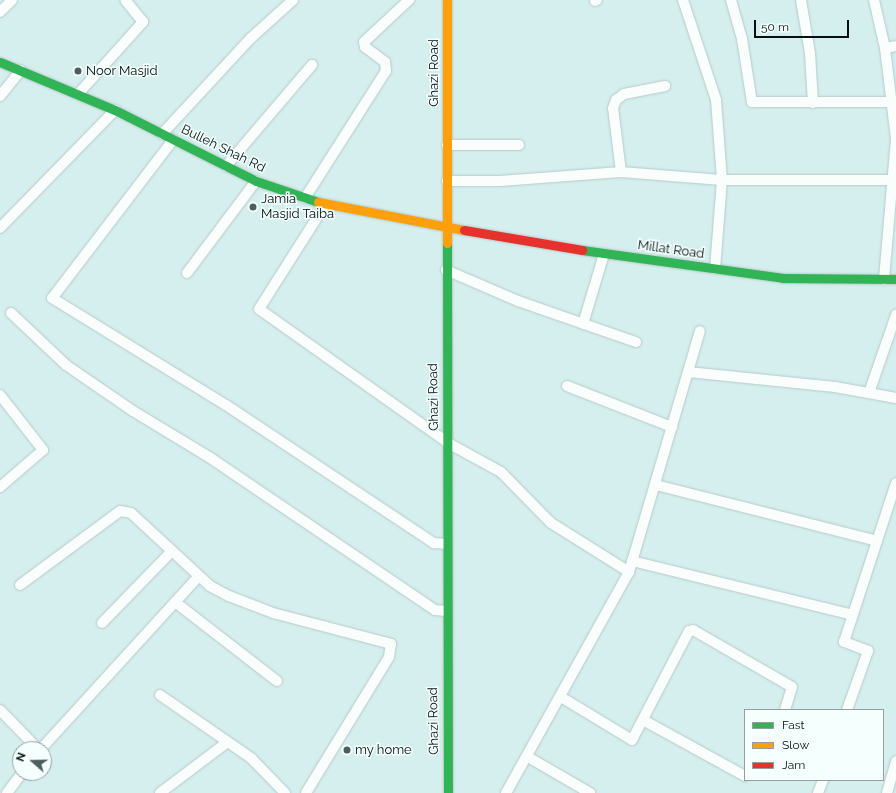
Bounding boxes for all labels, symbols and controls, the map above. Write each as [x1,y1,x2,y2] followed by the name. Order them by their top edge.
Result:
[756,12,851,38] scale bar
[761,20,789,34] text: 50 m
[426,39,442,107] street label: Ghazi Road
[86,63,158,79] place label: Noor Masjid
[73,66,83,76] marker: Noor Masjid
[178,122,268,176] street label: Bulleh Shah Rd
[261,192,334,223] place label: Jamia Masjid Taiba
[248,202,258,212] marker: Jamia Masjid Taiba
[637,238,705,262] street label: Millat Road
[426,363,442,431] street label: Ghazi Road
[426,687,442,755] street label: Ghazi Road
[744,709,884,781] legend
[782,718,805,732] text: Fast
[782,738,809,752] text: Slow
[12,741,52,781] north arrow
[355,742,412,758] place label: my home
[342,745,352,755] marker: my home
[14,751,29,763] text: N
[782,758,805,772] text: Jam

